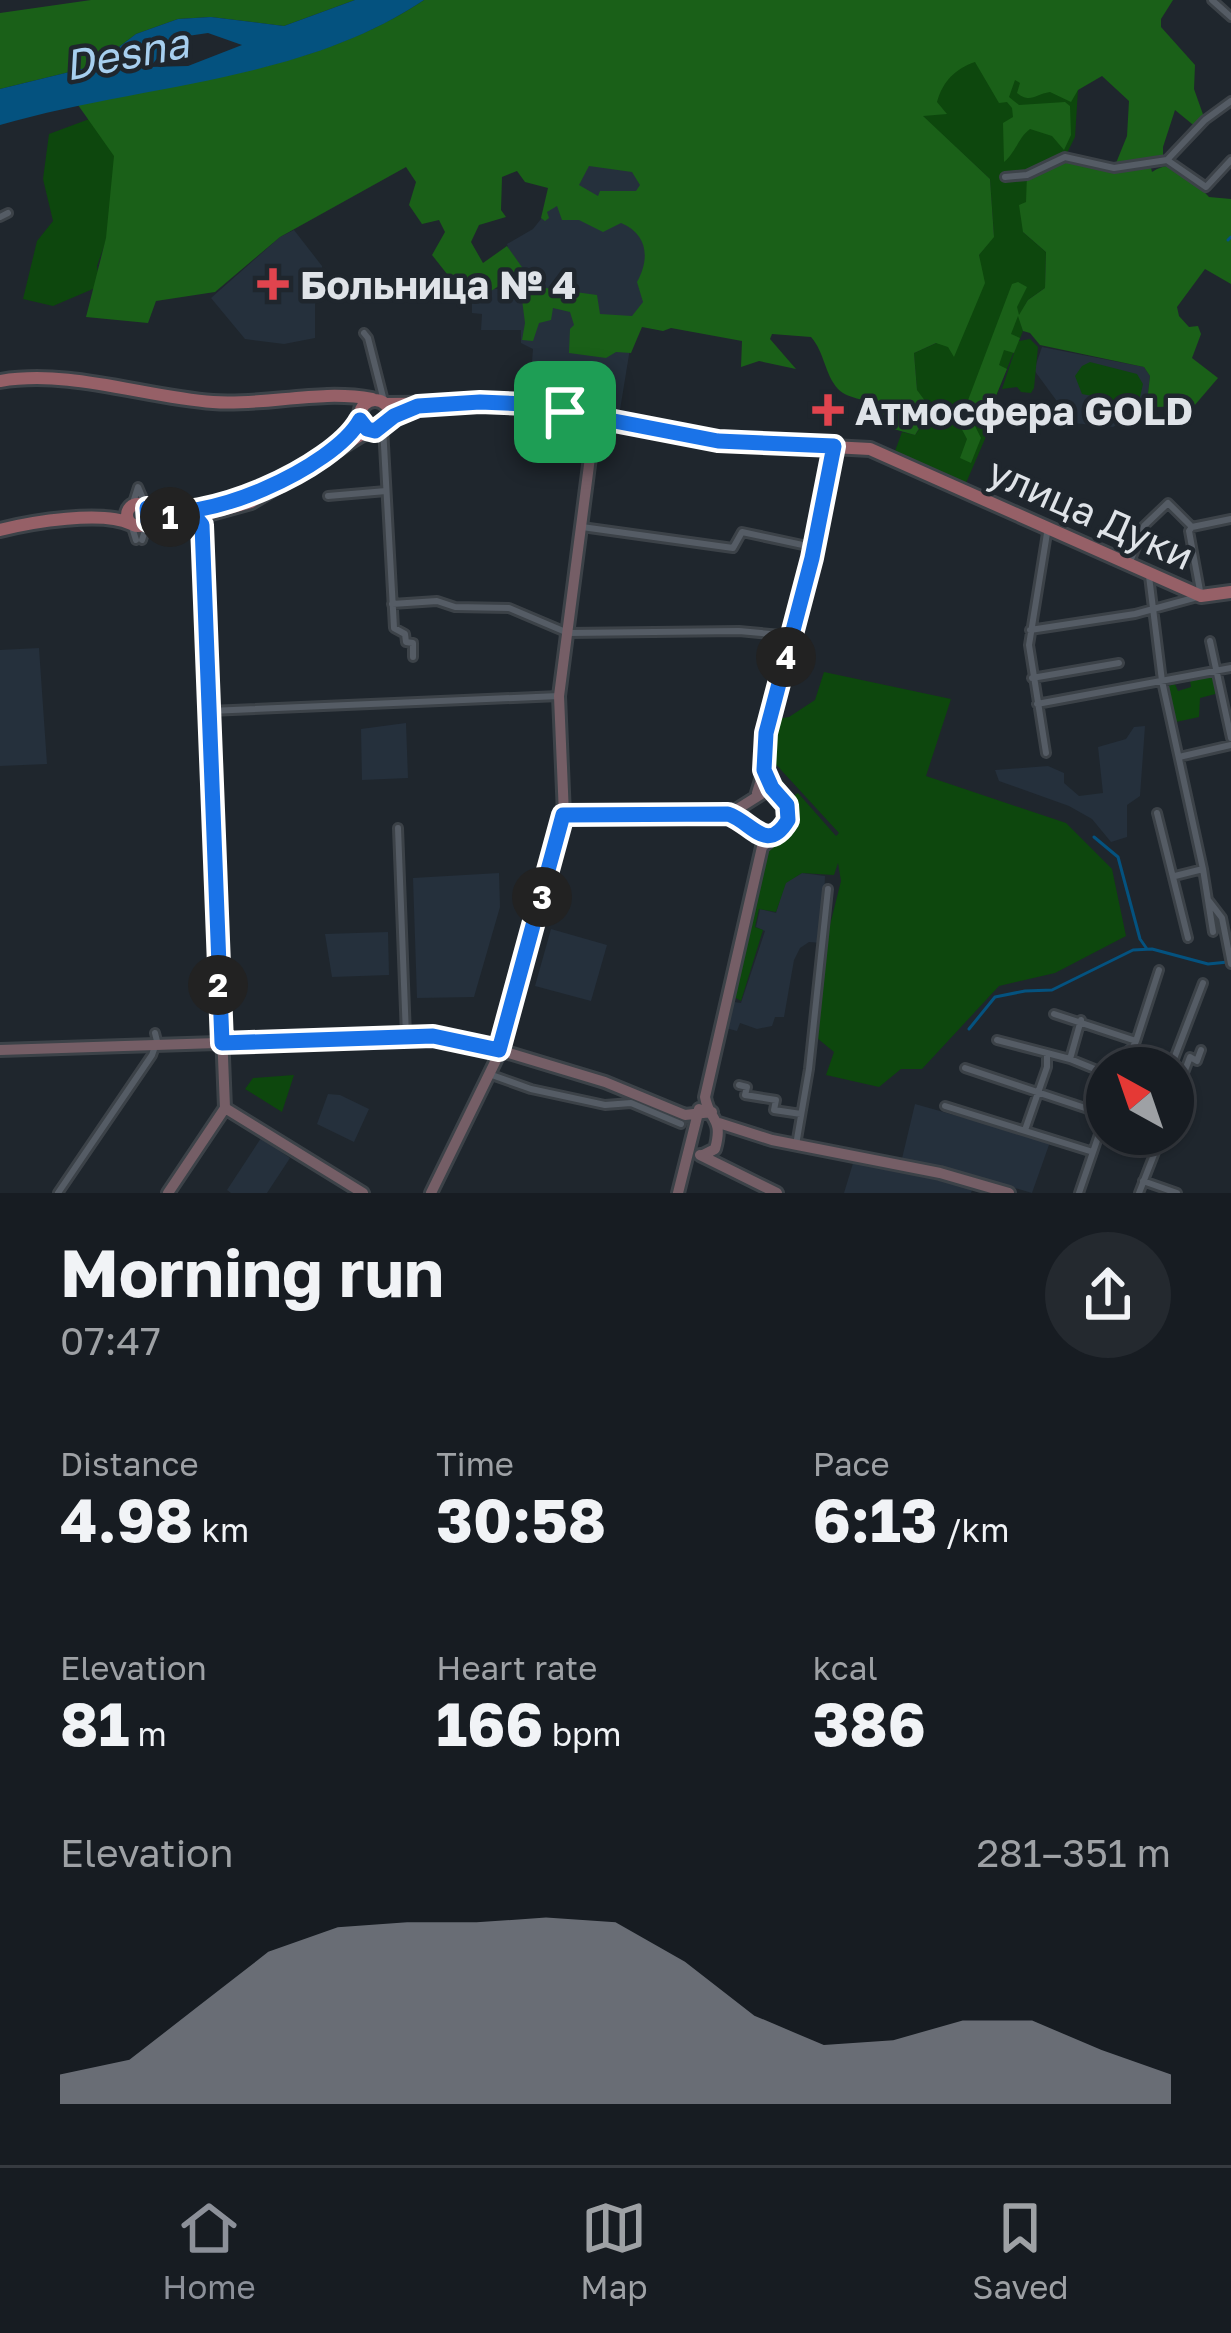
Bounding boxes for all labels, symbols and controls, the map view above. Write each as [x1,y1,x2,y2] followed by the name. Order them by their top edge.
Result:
[60,16,194,90] water label: Desna
[300,261,576,308] place label: Больница № 4
[257,268,289,300] marker: Больница № 4
[514,361,616,463] pin
[532,379,598,445] icon: arrive
[855,387,1193,434] place label: Атмосфера GOLD
[812,394,844,426] marker: Атмосфера GOLD
[981,447,1201,579] street label: улица Дуки
[140,487,200,547] pin: 1
[162,497,179,536] text: 1
[756,627,816,687] pin: 4
[776,637,796,676] text: 4
[512,867,572,927] pin: 3
[532,877,552,916] text: 3
[188,955,248,1015] pin: 2
[208,965,228,1004] text: 2
[1086,1047,1194,1155] north arrow
[1086,1047,1194,1155] map controls
[60,1232,444,1312] text: Morning run
[1045,1232,1171,1358] button: share
[60,1317,161,1364] text: 07:47
[60,1444,199,1483] text: Distance
[436,1444,514,1483] text: Time
[813,1444,890,1483] text: Pace
[60,1483,193,1555] text: 4.98
[436,1483,606,1555] text: 30:58
[813,1483,937,1555] text: 6:13
[193,1510,249,1549] text: km
[937,1510,1009,1549] text: /km
[60,1648,207,1687] text: Elevation
[436,1648,597,1687] text: Heart rate
[813,1648,878,1687] text: kcal
[60,1687,129,1759] text: 81
[436,1687,543,1759] text: 166
[813,1687,926,1759] text: 386
[129,1714,167,1753] text: m
[543,1714,621,1753] text: bpm
[60,1829,233,1876] text: Elevation
[976,1829,1171,1876] text: 281–351 m
[162,2195,256,2306] tab: Home
[580,2195,648,2306] tab: Map
[972,2195,1069,2306] tab: Saved

